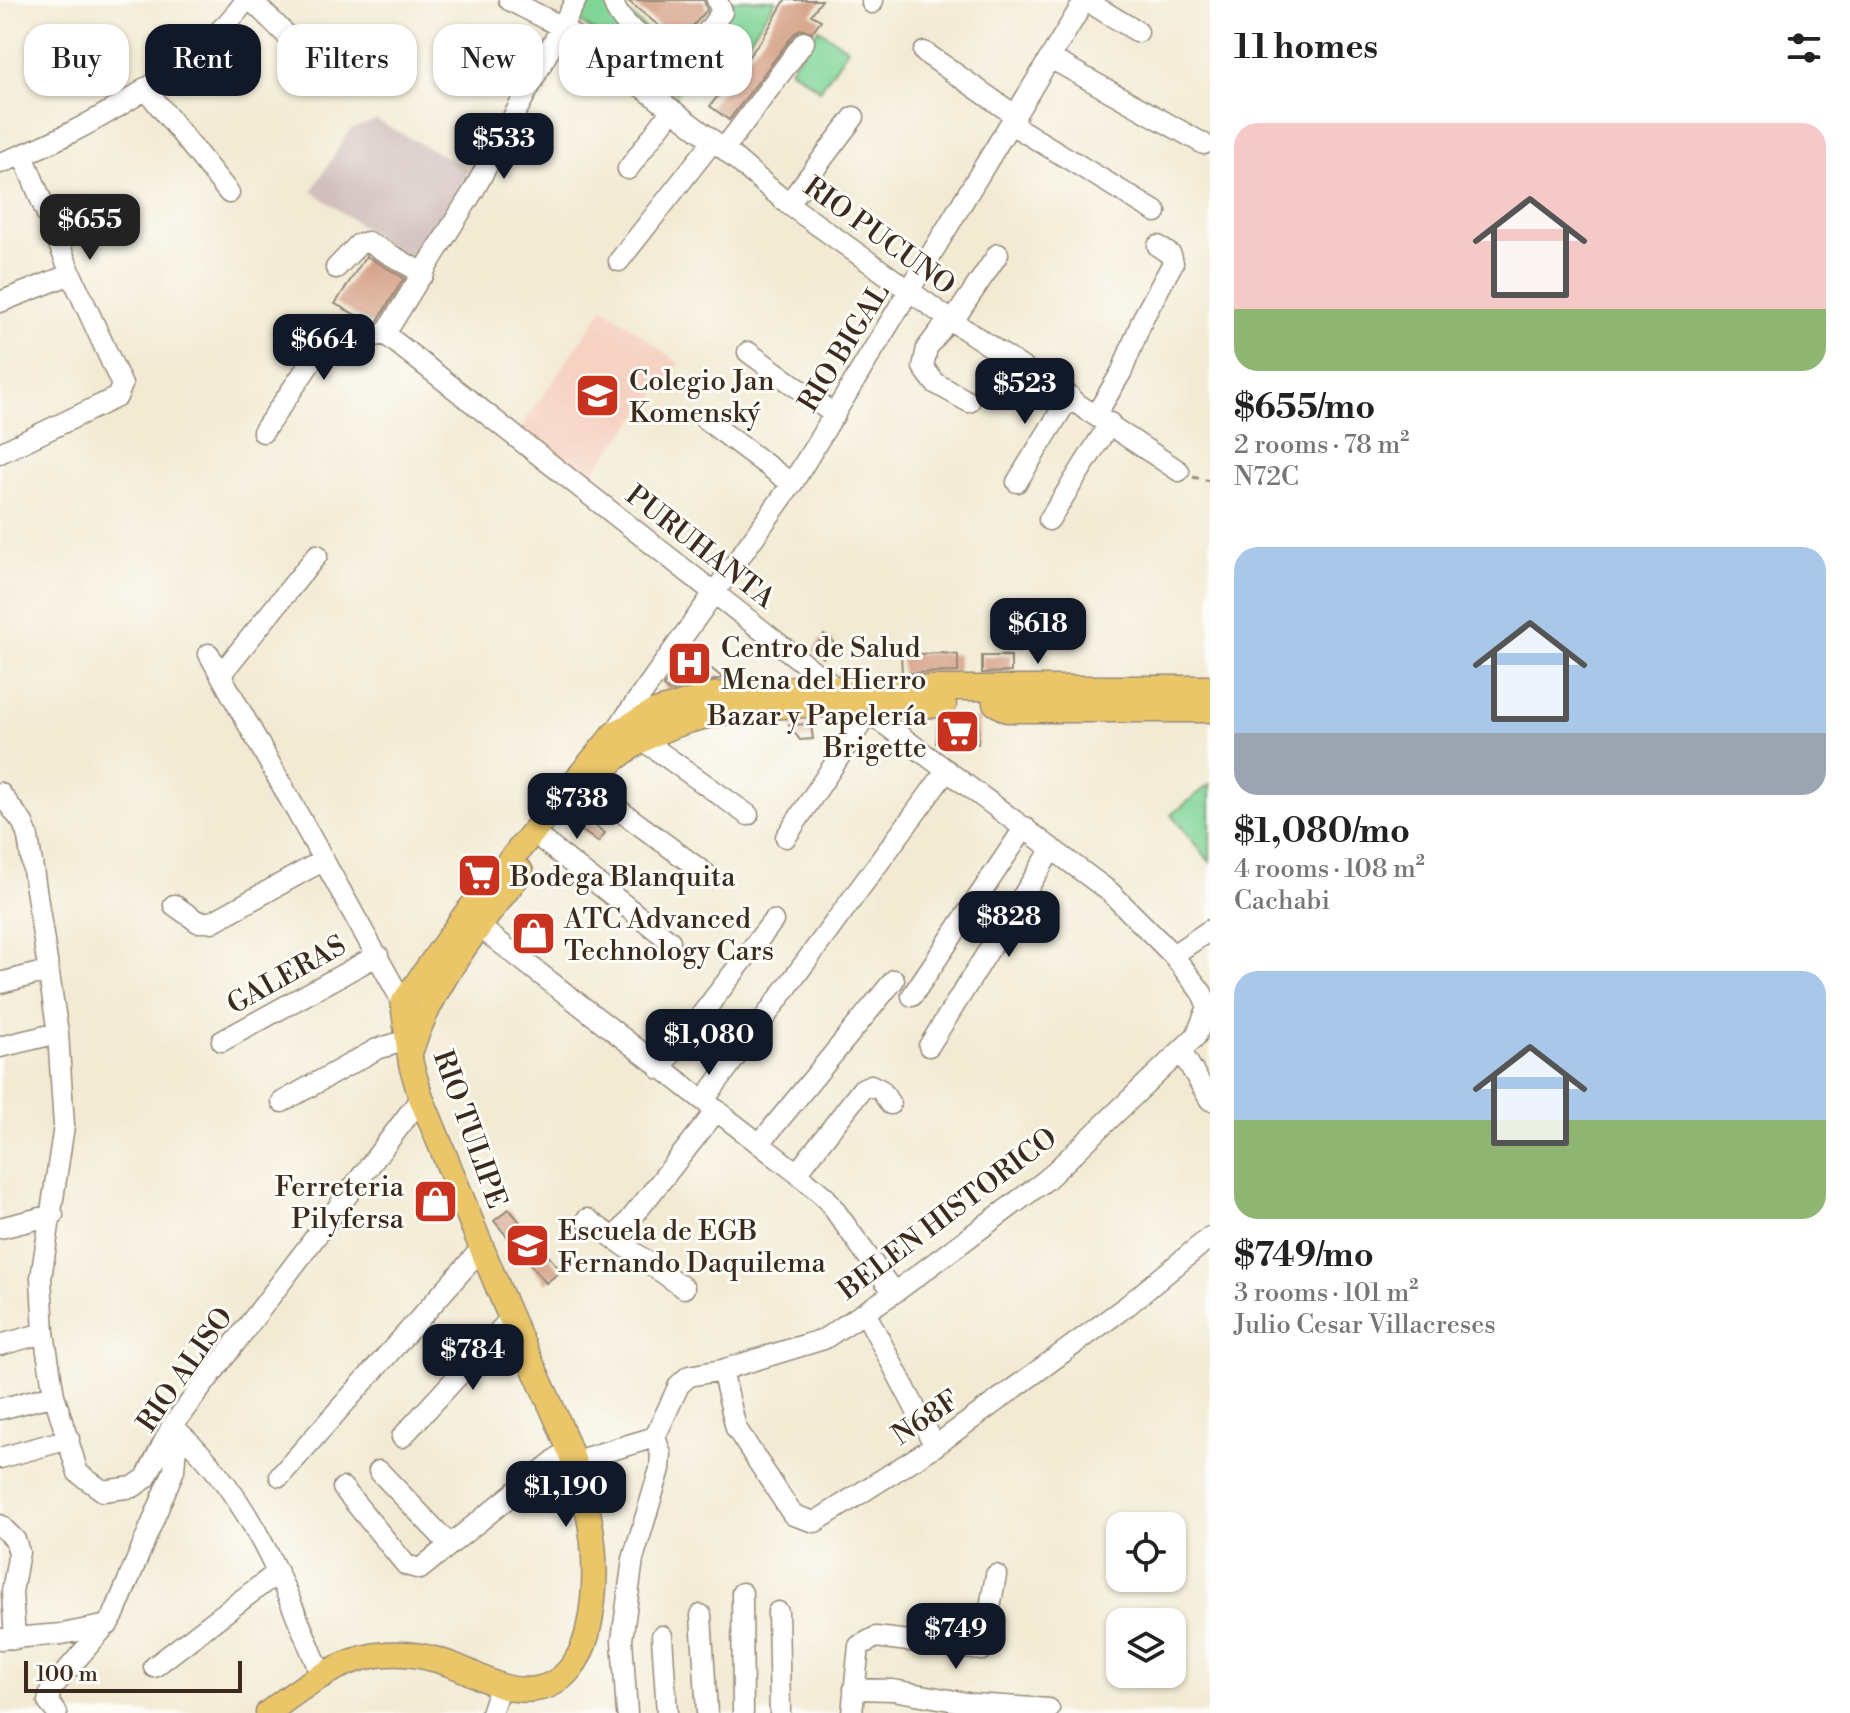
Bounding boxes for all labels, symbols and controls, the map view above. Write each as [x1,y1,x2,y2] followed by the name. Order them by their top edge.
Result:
[24,24,129,96] chip: Buy
[145,24,261,96] chip: Rent
[277,24,417,96] chip: Filters
[433,24,543,96] chip: New
[559,24,752,96] chip: Apartment
[1782,26,1826,70] icon: filters
[1234,27,1378,69] text: 11 homes
[457,113,551,181] pin: $533
[473,123,535,155] text: $533
[796,169,962,303] street label: RIO PUCUNO
[1458,175,1602,319] icon: home
[43,194,137,262] pin: $655
[58,204,122,236] text: $655
[791,277,898,419] street label: RIO BIGAL
[277,314,371,382] pin: $664
[291,324,357,356] text: $664
[978,358,1072,426] pin: $523
[629,364,775,431] place label: Colegio Jan Komenský
[993,368,1057,400] text: $523
[574,372,622,420] school or university icon: Colegio Jan Komenský
[1234,387,1375,429] text: $655/mo
[1234,429,1409,461] text: 2 rooms · 78 m²
[1234,461,1299,493] text: N72C
[618,478,782,617] street label: PURUHANTA
[991,598,1085,666] pin: $618
[1458,599,1602,743] icon: home
[1008,608,1068,640] text: $618
[721,631,927,698] place label: Centro de Salud Mena del Hierro
[666,639,714,687] hospital icon: Centro de Salud Mena del Hierro
[707,699,928,766] place label: Bazar y Papelería Brigette
[934,707,982,755] supermarket icon: Bazar y Papelería Brigette
[530,773,624,841] pin: $738
[546,783,608,815] text: $738
[1234,811,1410,853] text: $1,080/mo
[455,852,503,900] supermarket icon: Bodega Blanquita
[1234,853,1425,885] text: 4 rooms · 108 m²
[509,860,736,895] place label: Bodega Blanquita
[1234,885,1330,917] text: Cachabi
[962,891,1056,959] pin: $828
[977,901,1041,933] text: $828
[563,902,774,969] place label: ATC Advanced Technology Cars
[509,910,557,958] shop icon: ATC Advanced Technology Cars
[221,928,352,1022] street label: GALERAS
[644,1009,774,1077] pin: $1,080
[664,1019,754,1051] text: $1,080
[1458,1023,1602,1167] icon: home
[425,1046,514,1213] street label: RIO TULIPE
[831,1121,1064,1308] street label: BELEN HISTORICO
[275,1170,405,1237] place label: Ferreteria Pilyfersa
[411,1178,459,1226] shop icon: Ferreteria Pilyfersa
[558,1214,827,1281] place label: Escuela de EGB Fernando Daquilema
[503,1222,551,1270] school or university icon: Escuela de EGB Fernando Daquilema
[1234,1235,1374,1277] text: $749/mo
[1234,1277,1418,1309] text: 3 rooms · 101 m²
[130,1301,241,1439] street label: RIO ALISO
[1234,1309,1496,1341] text: Julio Cesar Villacreses
[426,1324,520,1392] pin: $784
[441,1334,505,1366] text: $784
[886,1383,966,1453] street label: N68F
[501,1461,631,1529] pin: $1,190
[524,1471,608,1503] text: $1,190
[1106,1512,1186,1688] map controls
[1106,1512,1186,1592] button: locate
[909,1603,1003,1671] pin: $749
[1106,1608,1186,1688] button: layers
[925,1613,987,1645] text: $749
[24,1657,242,1693] scale bar
[36,1661,98,1688] text: 100 m

